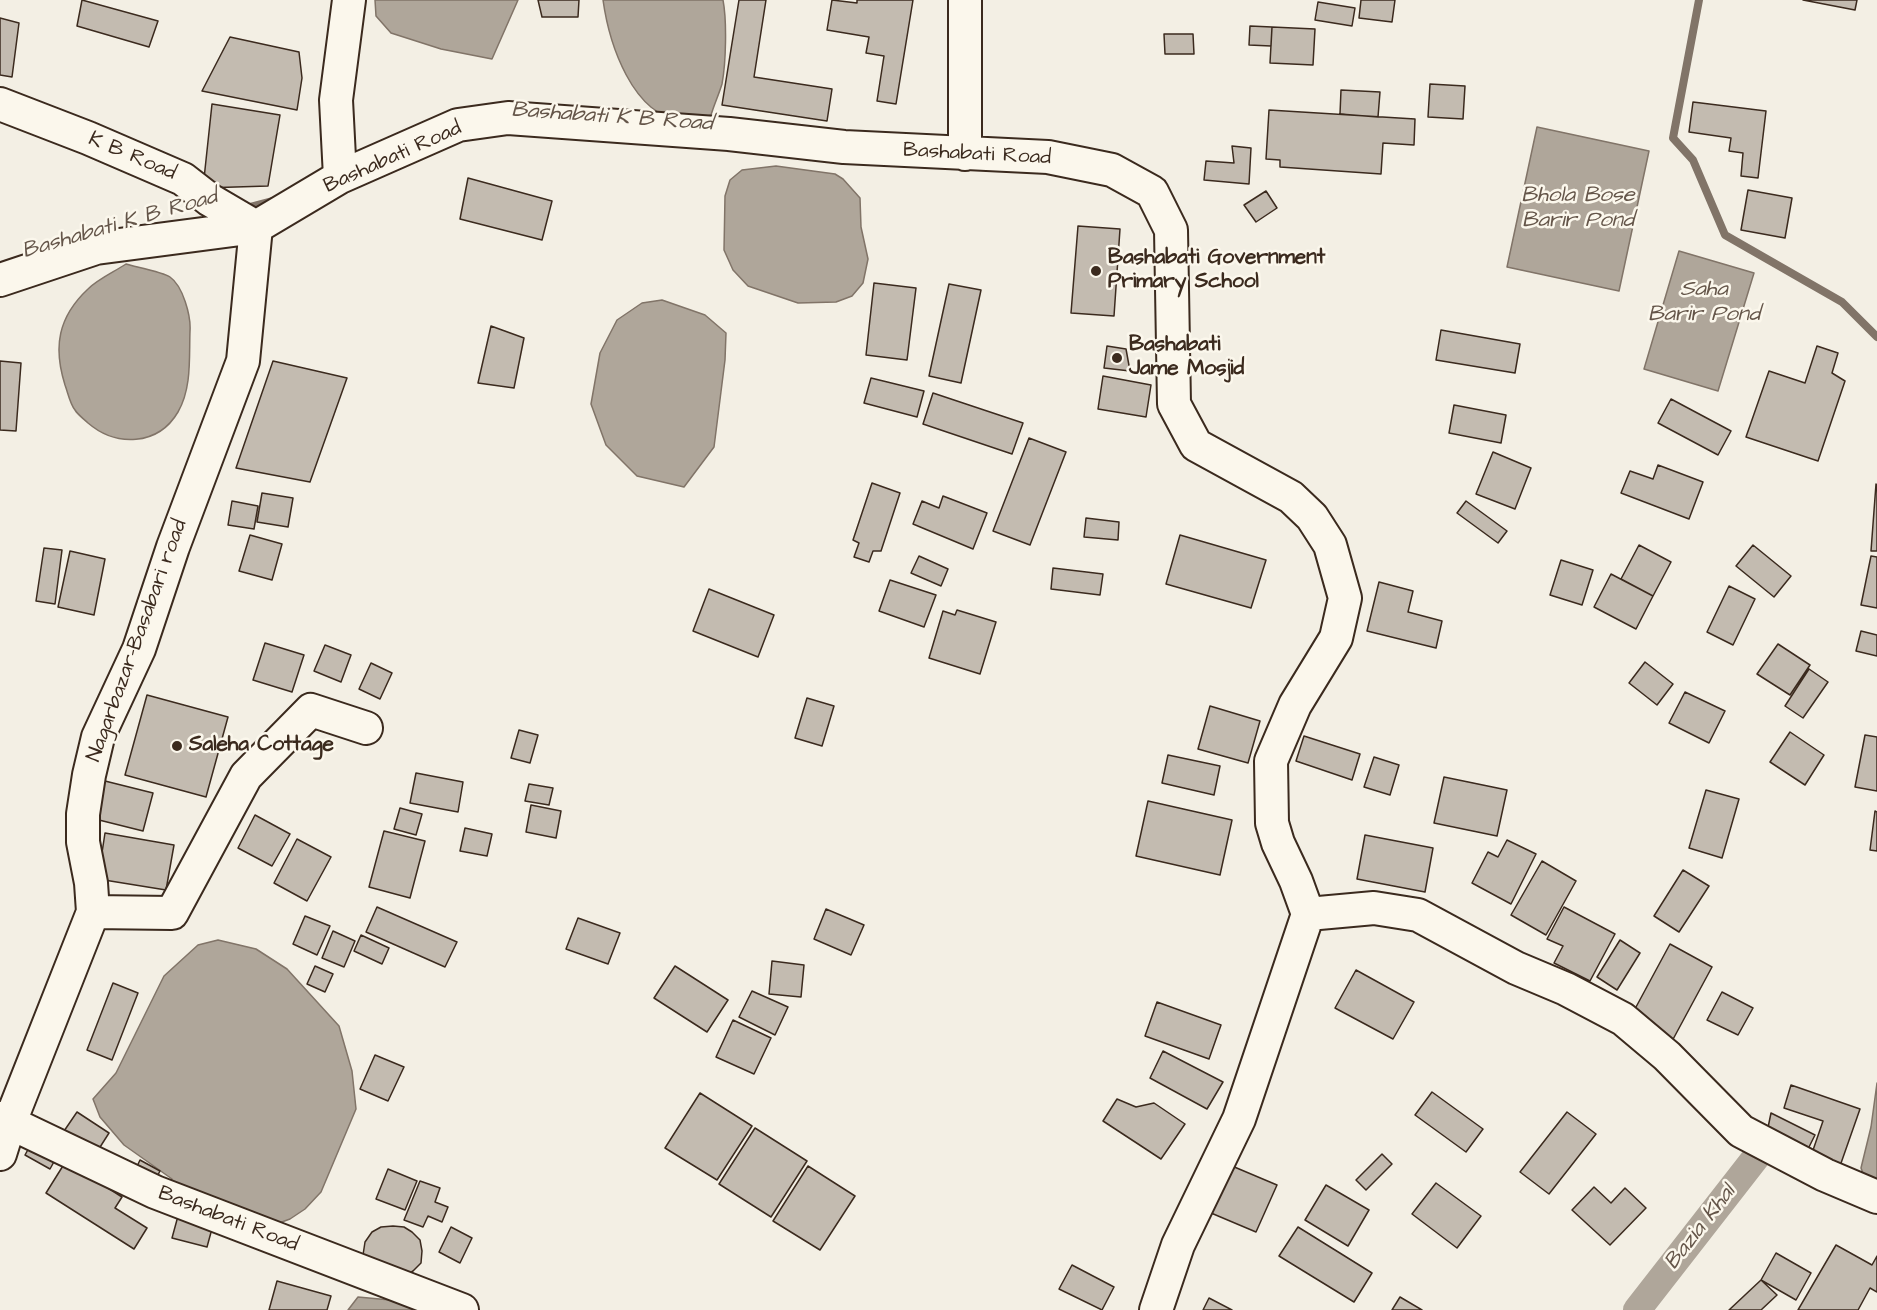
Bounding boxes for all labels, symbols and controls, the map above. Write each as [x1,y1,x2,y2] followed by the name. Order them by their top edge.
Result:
[510,98,714,138] water label: Bashabati K B Road
[320,116,466,200] street label: Bashabati Road
[84,127,180,187] street label: K B Road
[902,139,1052,171] street label: Bashabati Road
[1521,183,1635,234] water label: Bhola Bose Barir Pond
[19,185,221,265] water label: Bashabati K B Road
[1108,246,1325,296] place label: Bashabati Government Primary School
[1089,264,1103,278] marker: Bashabati Government Primary School
[1648,277,1760,328] water label: Saha Barir Pond
[1129,333,1244,383] place label: Bashabati Jame Mosjid
[1110,351,1124,365] marker: Bashabati Jame Mosjid
[82,516,194,766] street label: Nagarbazar-Basabari road
[189,733,334,759] place label: Saleha Cottage
[170,739,184,753] marker: Saleha Cottage
[1660,1181,1742,1275] water label: Bazia Khal
[154,1182,302,1258] street label: Bashabati Road

